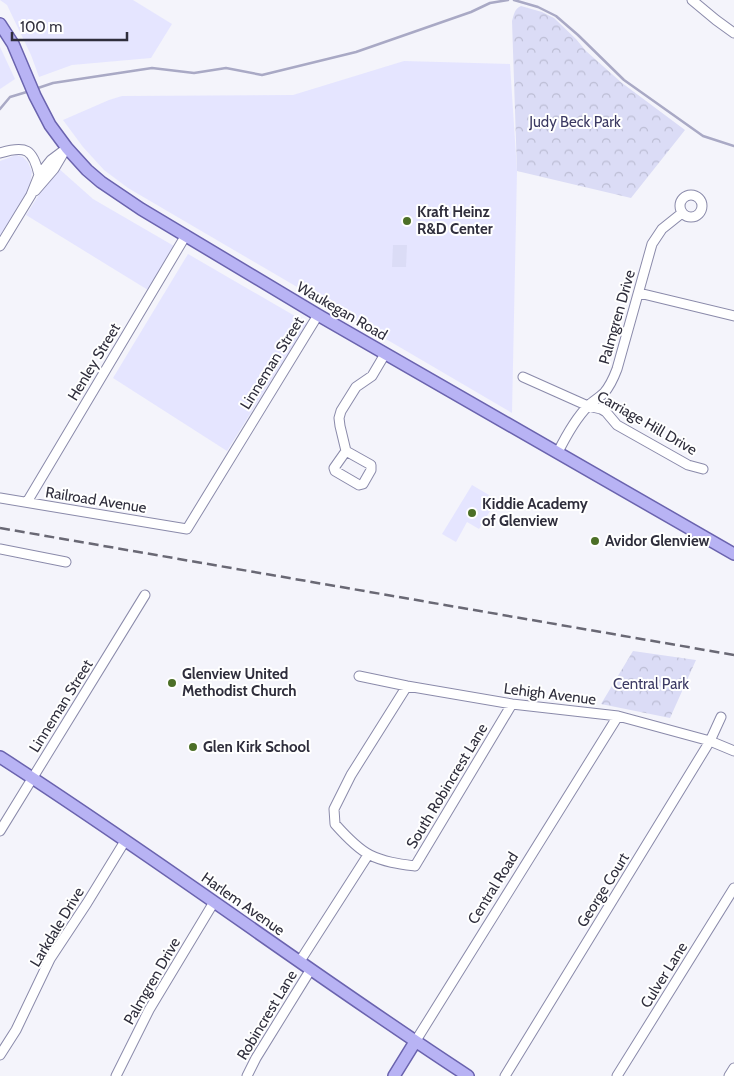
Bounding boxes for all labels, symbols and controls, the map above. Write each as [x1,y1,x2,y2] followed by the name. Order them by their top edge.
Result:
[12,10,128,42] scale bar
[20,18,62,36] text: 100 m
[528,113,621,131] park label: Judy Beck Park
[417,203,493,238] place label: Kraft Heinz R&D Center
[401,215,413,227] marker: Kraft Heinz R&D Center
[595,267,639,366] street label: Palmgren Drive
[293,278,391,344] street label: Waukegan Road
[236,313,308,413] street label: Linneman Street
[64,320,124,404] street label: Henley Street
[594,387,701,459] street label: Carriage Hill Drive
[44,483,148,517] street label: Railroad Avenue
[482,495,589,530] place label: Kiddie Academy of Glenview
[466,507,478,519] marker: Kiddie Academy of Glenview
[605,532,710,550] place label: Avidor Glenview
[589,535,601,547] marker: Avidor Glenview
[25,656,97,756] street label: Linneman Street
[182,665,297,700] place label: Glenview United Methodist Church
[613,675,689,693] park label: Central Park
[166,677,178,689] marker: Glenview United Methodist Church
[503,679,598,709] street label: Lehigh Avenue
[403,720,492,852] street label: South Robincrest Lane
[203,738,310,756] place label: Glen Kirk School
[187,741,199,753] marker: Glen Kirk School
[464,849,522,927] street label: Central Road
[573,850,633,930] street label: George Court
[198,869,288,940] street label: Harlem Avenue
[26,884,88,970] street label: Larkdale Drive
[120,934,184,1028] street label: Palmgren Drive
[637,939,691,1011] street label: Culver Lane
[233,967,301,1063] street label: Robincrest Lane

